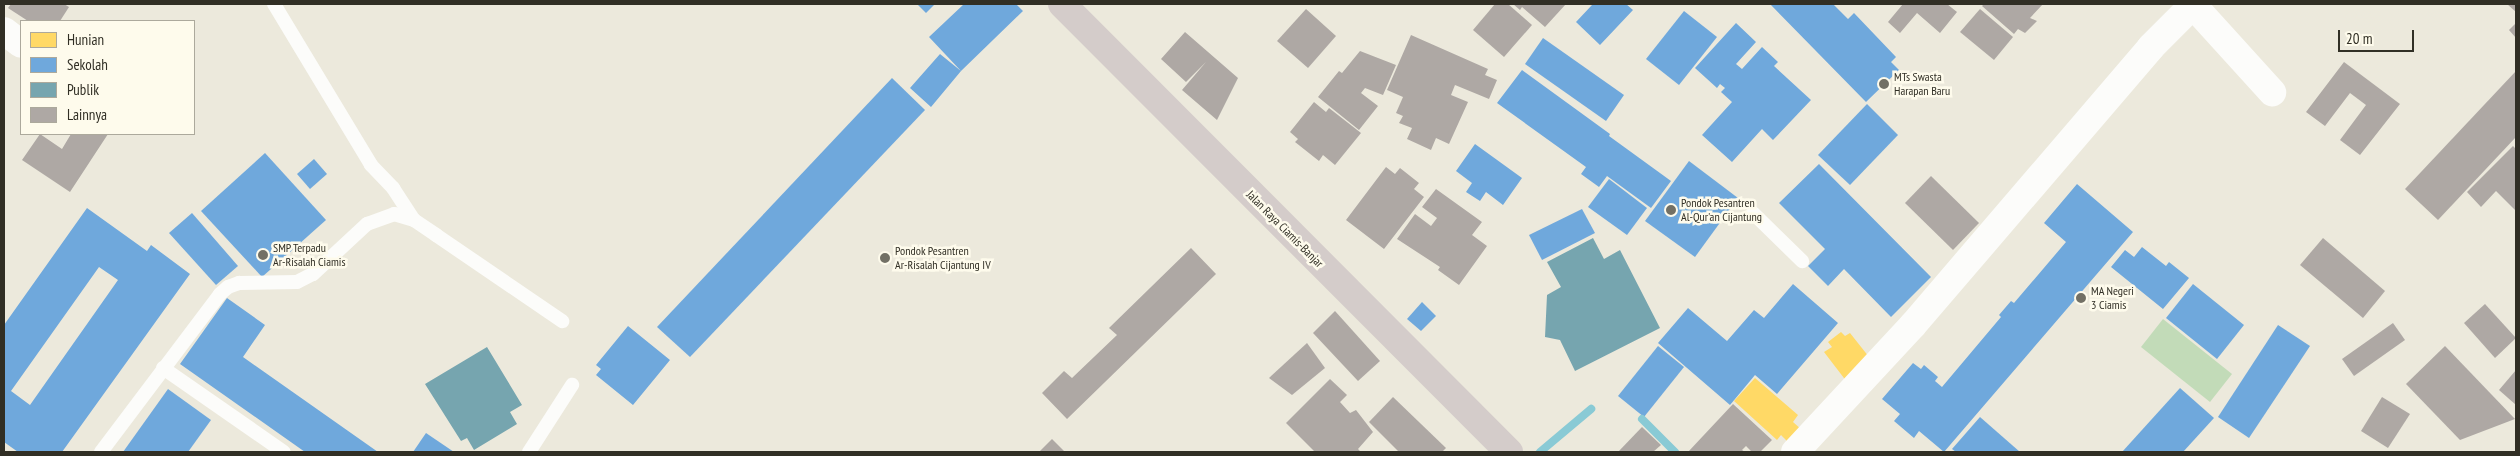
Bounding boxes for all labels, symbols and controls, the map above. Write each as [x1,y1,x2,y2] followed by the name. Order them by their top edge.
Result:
[20,20,195,135] legend
[2340,20,2416,52] scale bar
[2346,29,2372,48] text: 20 m
[67,30,104,49] text: Hunian
[67,55,108,74] text: Sekolah
[1894,70,1950,98] place label: MTs Swasta Harapan Baru
[1878,78,1890,90] marker: MTs Swasta Harapan Baru
[67,80,99,99] text: Publik
[67,105,107,124] text: Lainnya
[1244,188,1326,270] street label: Jalan Raya Ciamis-Banjar
[1681,196,1762,224] place label: Pondok Pesantren Al-Qur'an Cijantung
[1665,204,1677,216] marker: Pondok Pesantren Al-Qur'an Cijantung
[273,241,345,269] place label: SMP Terpadu Ar-Risalah Ciamis
[895,244,991,272] place label: Pondok Pesantren Ar-Risalah Cijantung IV
[257,249,269,261] marker: SMP Terpadu Ar-Risalah Ciamis
[879,252,891,264] marker: Pondok Pesantren Ar-Risalah Cijantung IV
[2091,284,2134,312] place label: MA Negeri 3 Ciamis
[2075,292,2087,304] marker: MA Negeri 3 Ciamis

